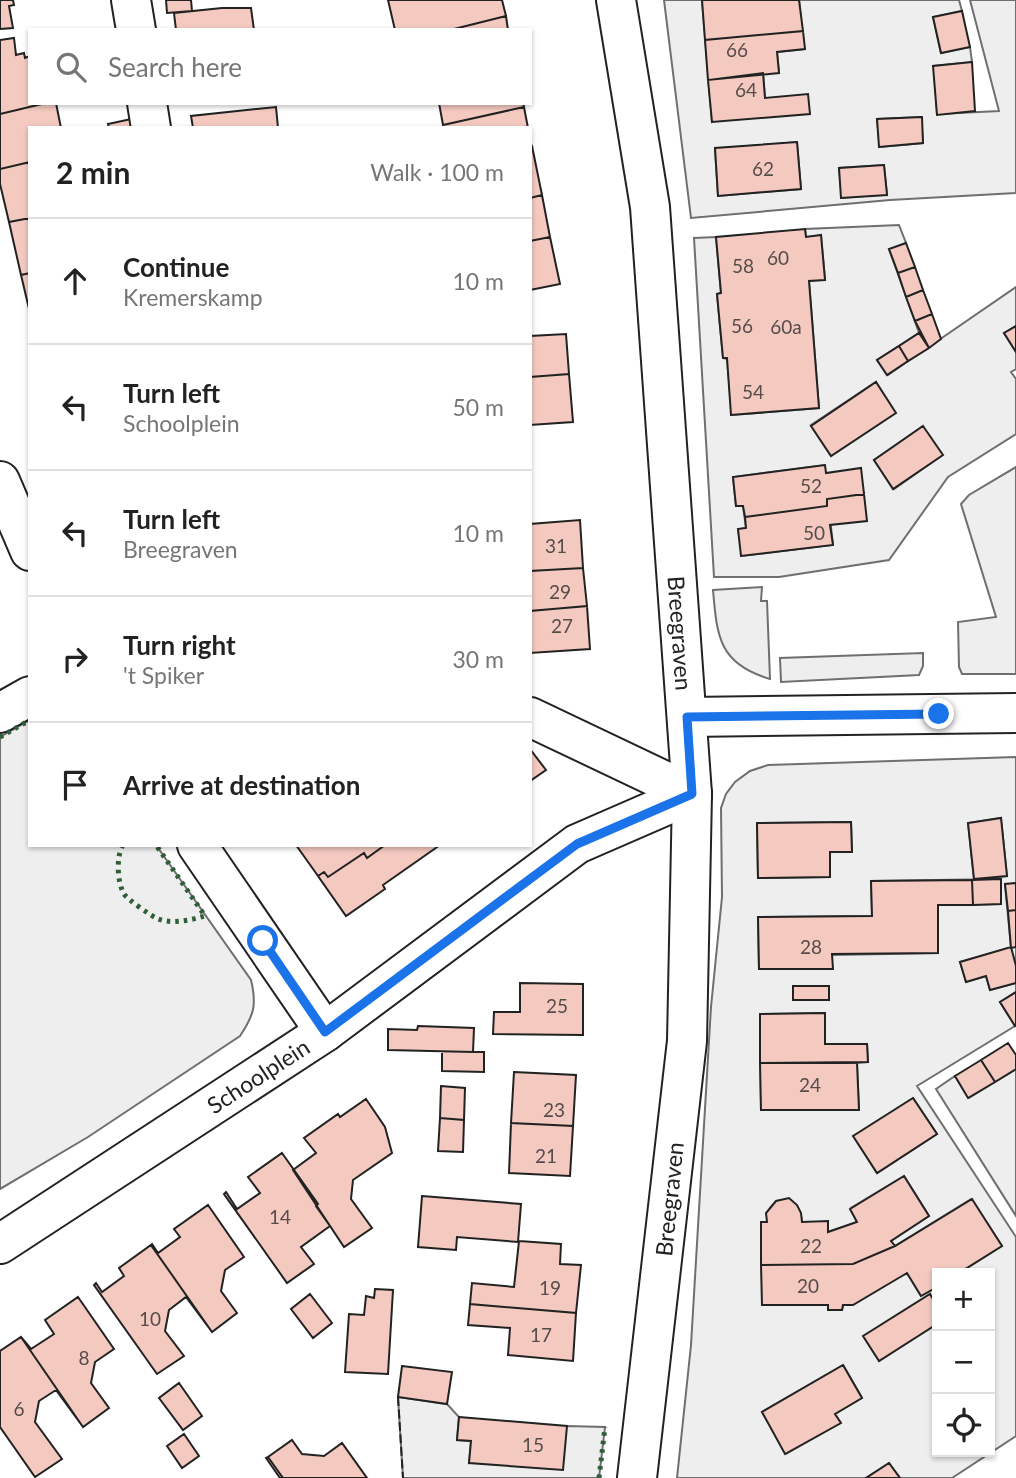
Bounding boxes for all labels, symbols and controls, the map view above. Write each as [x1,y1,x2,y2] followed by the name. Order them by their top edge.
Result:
[28,28,532,105] search box
[726,38,748,61] house number: 66
[52,48,90,86] icon: search
[108,51,242,83] text: Search here
[735,78,757,101] house number: 64
[56,154,130,190] text: 2 min
[752,157,774,180] house number: 62
[370,158,504,186] text: Walk · 100 m
[767,246,789,269] house number: 60
[123,251,229,283] text: Continue
[732,254,754,277] house number: 58
[56,262,94,300] icon: ahead
[453,267,504,295] text: 10 m
[123,283,263,311] text: Kremerskamp
[731,314,753,337] house number: 56
[770,315,802,338] house number: 60a
[123,377,220,409] text: Turn left
[742,380,764,403] house number: 54
[56,388,94,426] icon: left
[453,393,504,421] text: 50 m
[123,409,240,437] text: Schoolplein
[800,474,822,497] house number: 52
[123,503,220,535] text: Turn left
[56,514,94,552] icon: left
[453,519,504,547] text: 10 m
[803,521,825,544] house number: 50
[545,534,567,557] house number: 31
[123,535,238,563] text: Breegraven
[662,575,699,691] street label: Breegraven
[549,580,571,603] house number: 29
[551,614,573,637] house number: 27
[123,629,236,661] text: Turn right
[56,640,94,678] icon: right
[453,645,504,673] text: 30 m
[123,661,204,689] text: 't Spiker
[923,698,954,729] route end
[56,766,94,804] icon: arrive
[123,769,360,801] text: Arrive at destination
[247,925,278,956] route start
[800,935,822,958] house number: 28
[546,994,568,1017] house number: 25
[201,1032,314,1119] street label: Schoolplein
[799,1073,821,1096] house number: 24
[543,1098,565,1121] house number: 23
[649,1141,689,1257] street label: Breegraven
[535,1144,557,1167] house number: 21
[269,1205,291,1228] house number: 14
[800,1234,822,1257] house number: 22
[932,1268,995,1457] map controls
[932,1268,995,1331] button: +
[797,1274,819,1297] house number: 20
[539,1276,561,1299] house number: 19
[139,1307,161,1330] house number: 10
[530,1323,552,1346] house number: 17
[932,1331,995,1394] button: −
[78,1346,90,1369] house number: 8
[932,1394,995,1457] button: locate
[13,1397,25,1420] house number: 6
[522,1433,544,1456] house number: 15

